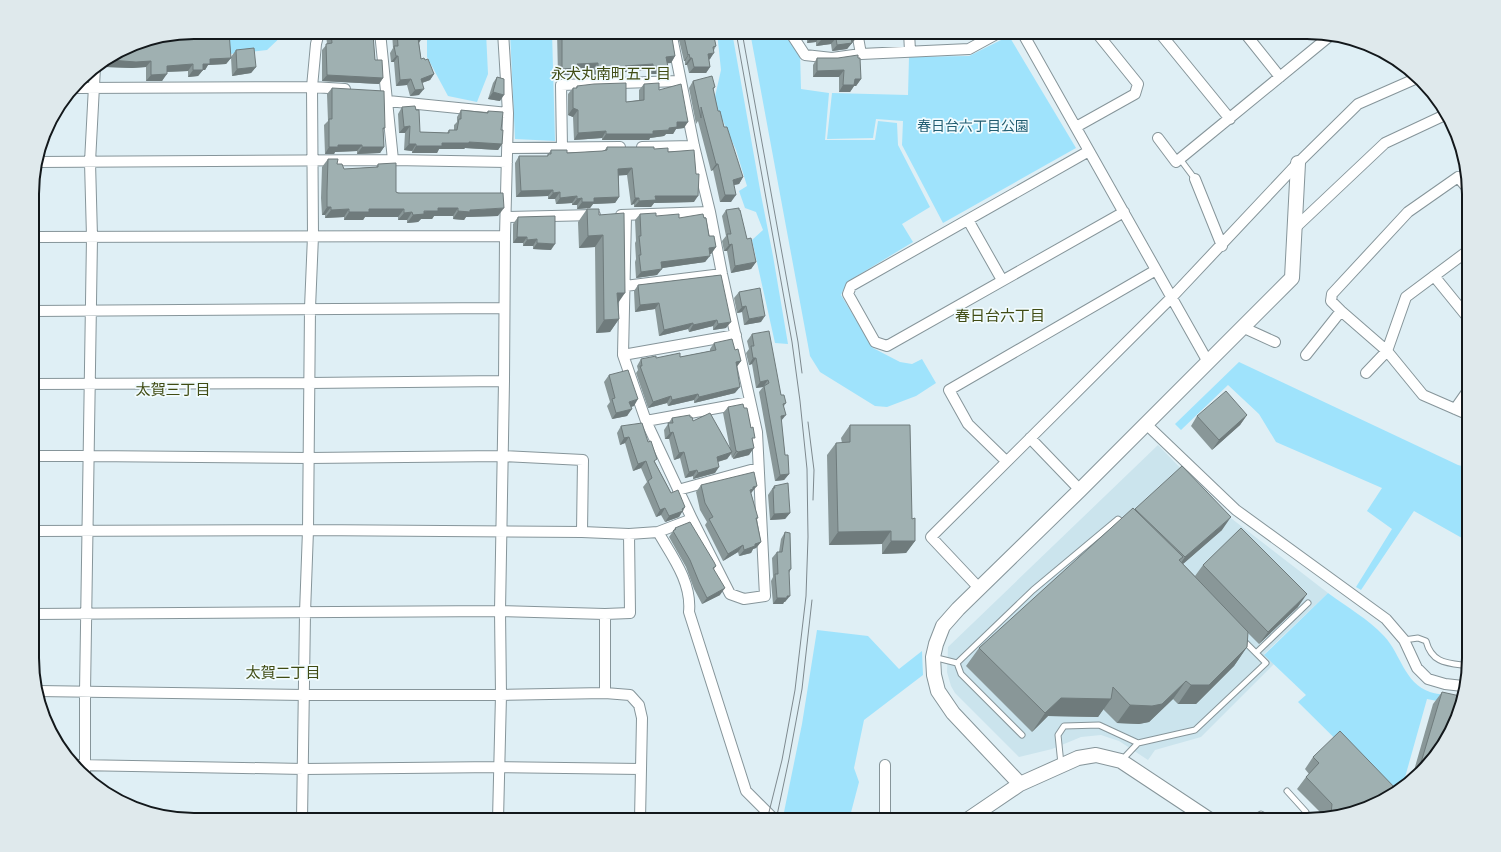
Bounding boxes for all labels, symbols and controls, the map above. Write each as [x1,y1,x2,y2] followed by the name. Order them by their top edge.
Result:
[551,65,671,83] district label: 永犬丸南町五丁目
[917,118,1029,134] park label: 春日台六丁目公園
[955,307,1045,325] district label: 春日台六丁目
[135,381,211,399] district label: 太賀三丁目
[245,664,321,682] district label: 太賀二丁目

